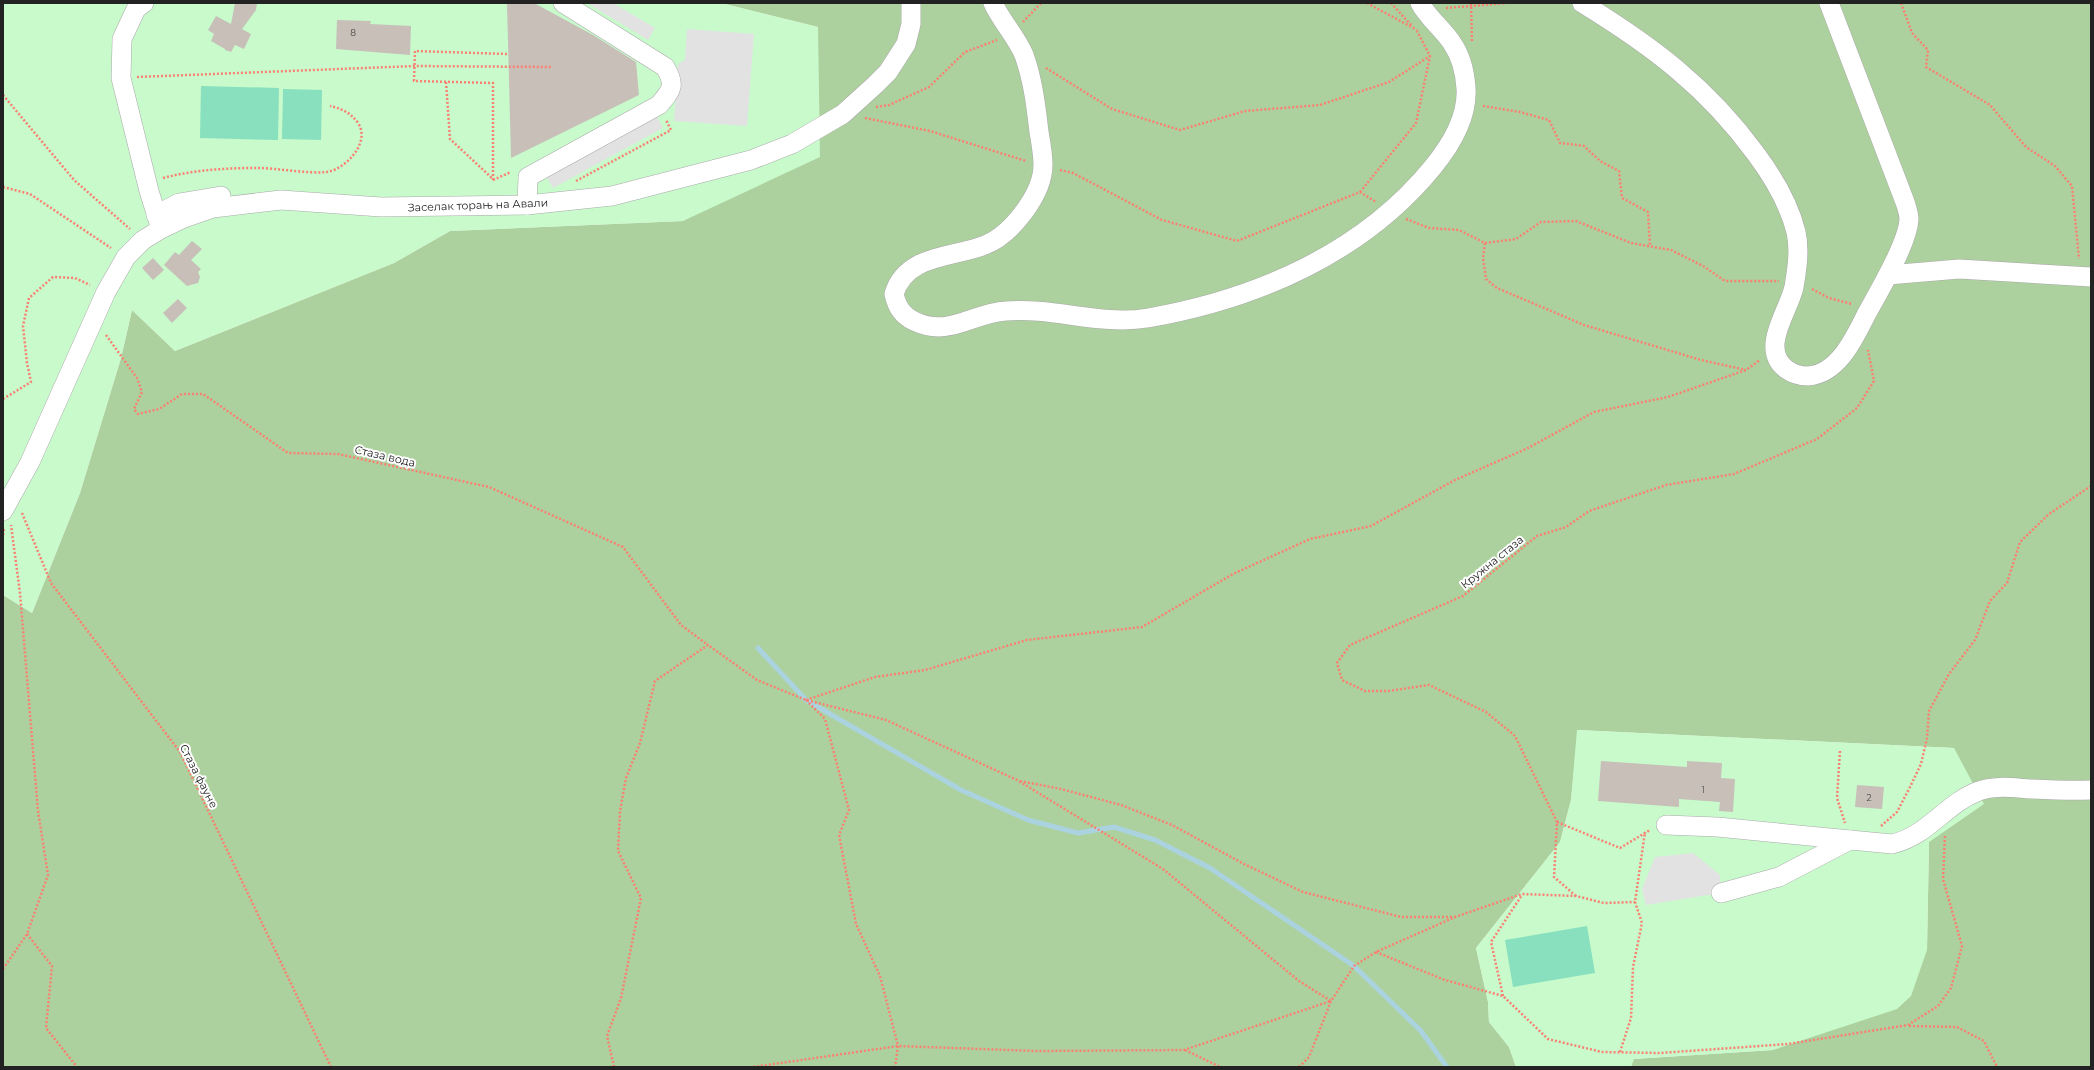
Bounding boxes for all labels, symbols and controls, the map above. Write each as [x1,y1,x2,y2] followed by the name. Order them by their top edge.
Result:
[350,27,356,38] house number: 8
[408,196,548,214] street label: Заселак торањ на Авали
[353,442,417,470] street label: Стаза вода
[1458,532,1526,592] street label: Кружна стаза
[177,742,221,810] street label: Стаза фауне
[1701,784,1705,795] house number: 1
[1866,792,1872,803] house number: 2

